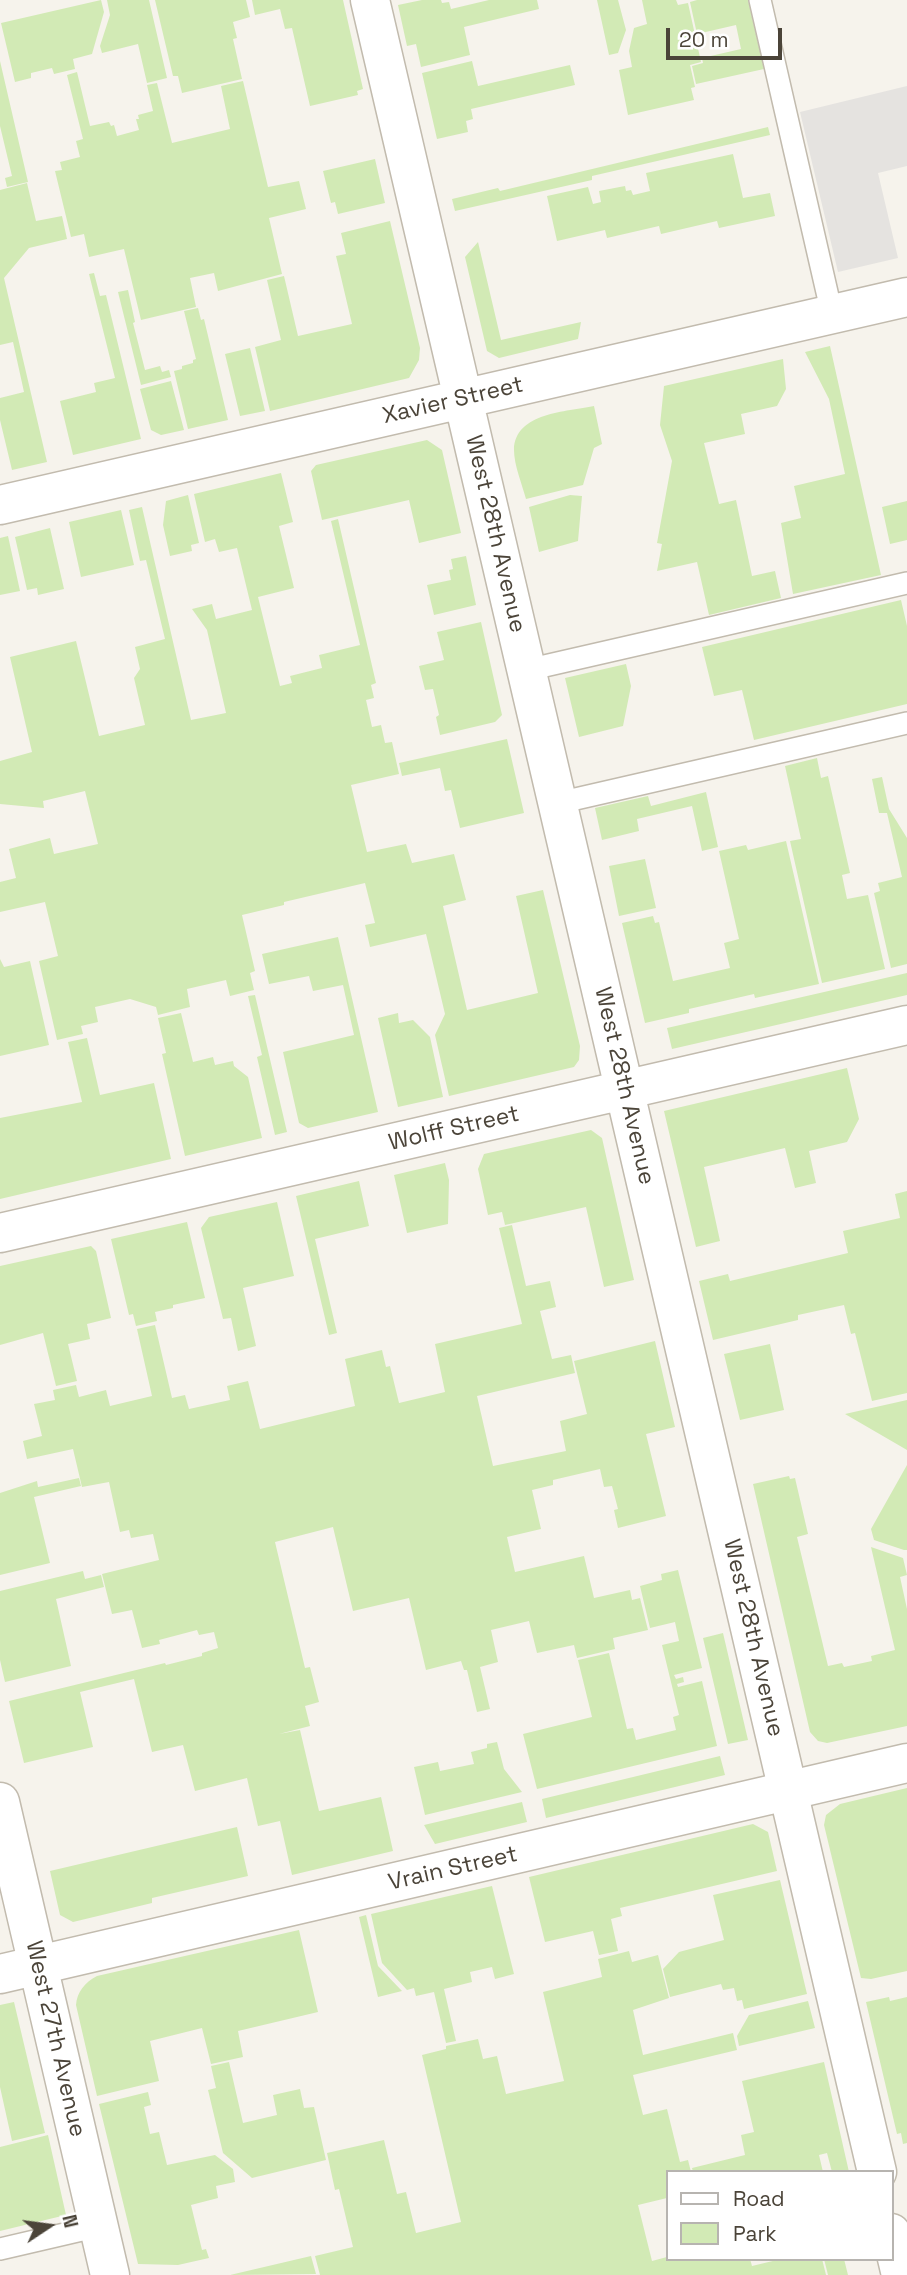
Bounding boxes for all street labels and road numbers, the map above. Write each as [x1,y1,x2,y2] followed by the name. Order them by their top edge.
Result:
[380,371,526,431] street label: Xavier Street
[459,433,531,635] street label: West 28th Avenue
[588,985,660,1187] street label: West 28th Avenue
[386,1101,522,1157] street label: Wolff Street
[717,1537,789,1739] street label: West 28th Avenue
[386,1841,520,1897] street label: Vrain Street
[19,1938,91,2140] street label: West 27th Avenue

